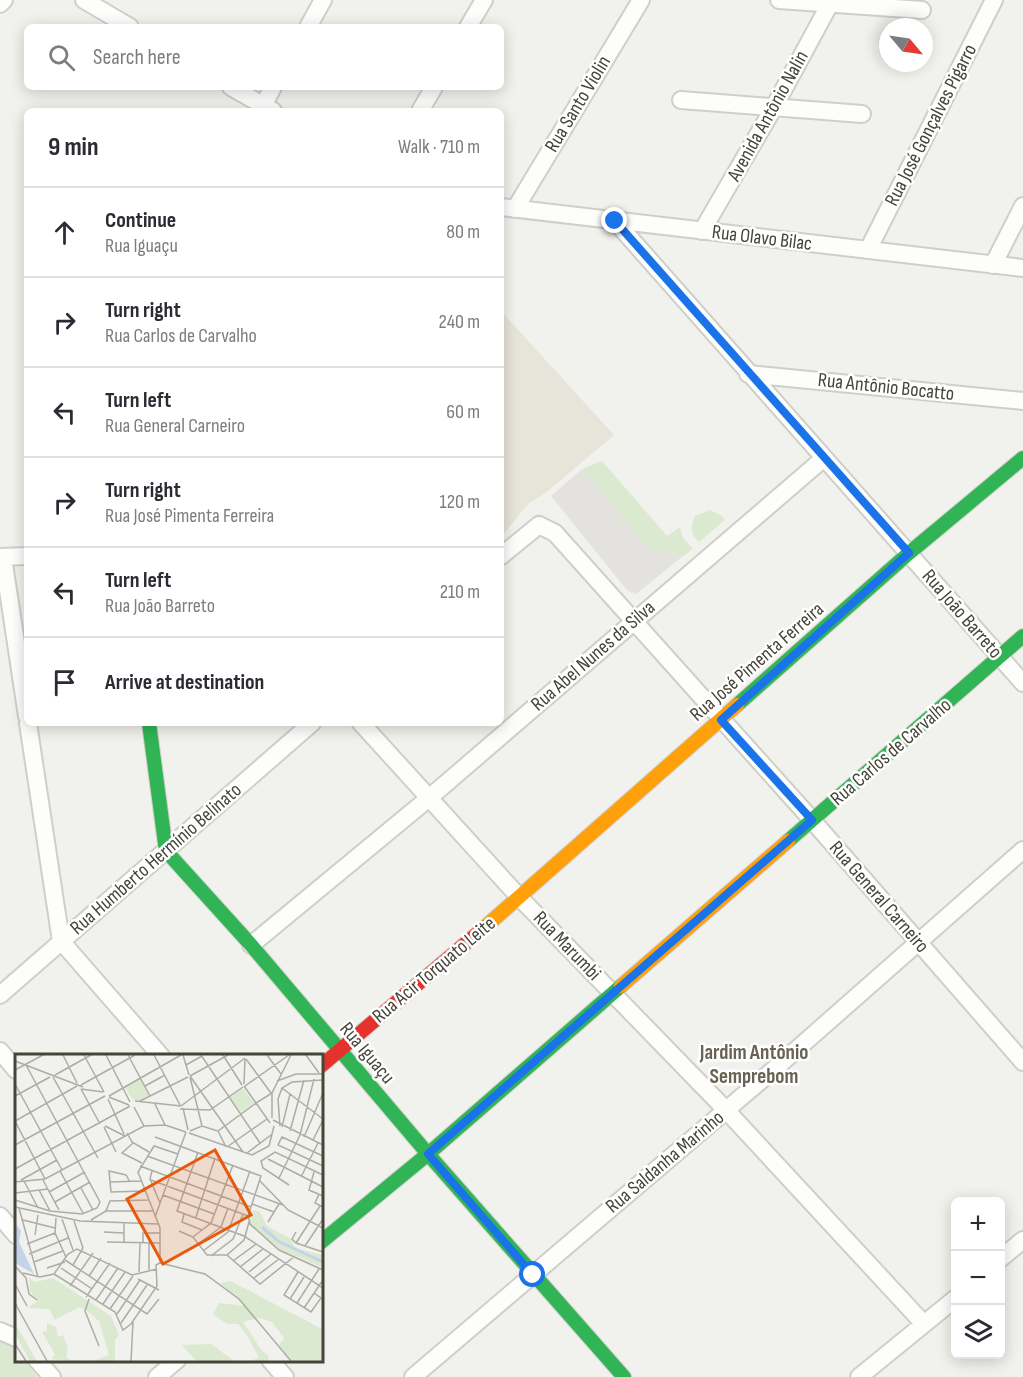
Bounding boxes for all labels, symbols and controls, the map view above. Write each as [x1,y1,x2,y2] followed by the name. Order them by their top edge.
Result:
[879,18,933,72] north arrow
[24,24,504,90] search box
[880,40,982,210] street label: Rua José Gonçalves Pigarro
[45,41,78,74] icon: search
[93,44,180,71] text: Search here
[722,47,814,186] street label: Avenida Antônio Nalin
[540,51,616,157] street label: Rua Santo Violin
[48,132,98,163] text: 9 min
[398,135,480,159] text: Walk · 710 m
[105,207,176,234] text: Continue
[601,207,627,233] route end
[48,216,81,249] icon: ahead
[446,220,480,244] text: 80 m
[711,220,813,256] street label: Rua Olavo Bilac
[105,234,178,258] text: Rua Iguaçu
[105,297,181,324] text: Turn right
[48,306,81,339] icon: right
[439,310,480,334] text: 240 m
[105,324,257,348] text: Rua Carlos de Carvalho
[817,368,955,406] street label: Rua Antônio Bocatto
[105,387,171,414] text: Turn left
[48,396,81,429] icon: left
[446,400,480,424] text: 60 m
[105,414,245,438] text: Rua General Carneiro
[105,477,181,504] text: Turn right
[48,486,81,519] icon: right
[440,490,480,514] text: 120 m
[105,504,274,528] text: Rua José Pimenta Ferreira
[917,565,1007,663] street label: Rua João Barreto
[105,567,171,594] text: Turn left
[48,576,81,609] icon: left
[440,580,480,604] text: 210 m
[105,594,215,618] text: Rua João Barreto
[526,596,660,716] street label: Rua Abel Nunes da Silva
[685,597,829,727] street label: Rua José Pimenta Ferreira
[48,666,81,699] icon: arrive
[105,669,264,696] text: Arrive at destination
[826,693,956,811] street label: Rua Carlos de Carvalho
[65,778,247,940] street label: Rua Humberto Hermínio Belinato
[824,836,934,958] street label: Rua General Carneiro
[528,906,606,986] street label: Rua Marumbi
[368,912,500,1028] street label: Rua Acir Torquato Leite
[334,1017,400,1089] street label: Rua Iguaçu
[699,1040,808,1089] district label: Jardim Antônio Semprebom
[15,1054,322,1362] inset map
[601,1106,729,1218] street label: Rua Saldanha Marinho
[951,1197,1005,1359] map controls
[951,1197,1005,1251] button: +
[951,1251,1005,1305] button: −
[519,1261,545,1287] route start
[951,1305,1005,1359] button: layers

